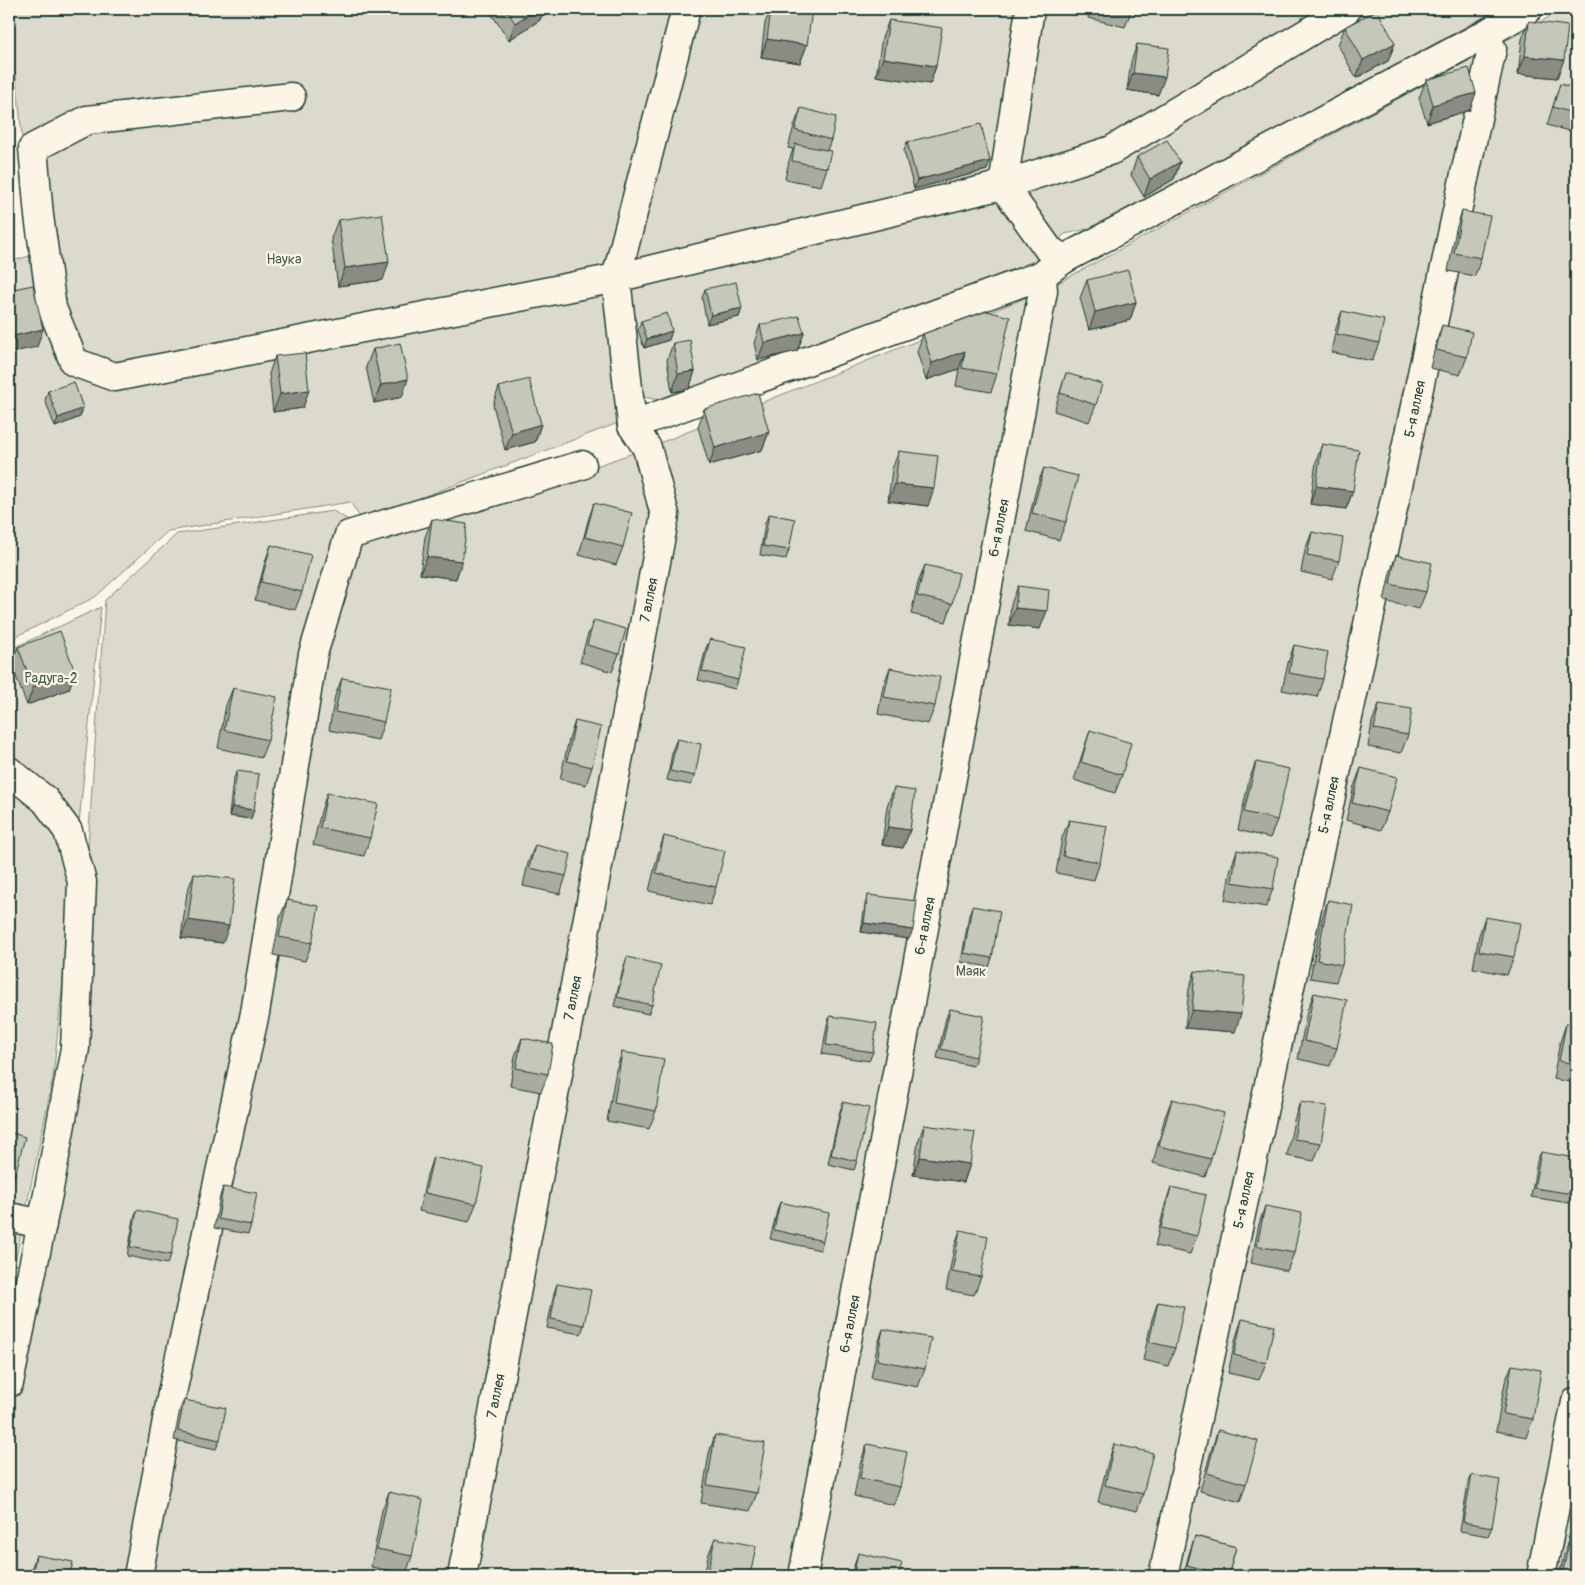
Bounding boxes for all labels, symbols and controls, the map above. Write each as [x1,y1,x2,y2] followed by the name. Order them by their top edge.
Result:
[266,251,302,268] park label: Наука
[1401,379,1429,439] street label: 5-я аллея
[985,498,1013,558] street label: 6-я аллея
[636,576,662,624] street label: 7 аллея
[25,670,78,687] park label: Радуга-2
[1315,775,1343,835] street label: 5-я аллея
[911,896,939,956] street label: 6-я аллея
[956,963,986,980] park label: Маяк
[560,974,586,1022] street label: 7 аллея
[1230,1170,1258,1230] street label: 5-я аллея
[836,1294,864,1354] street label: 6-я аллея
[483,1372,509,1420] street label: 7 аллея

